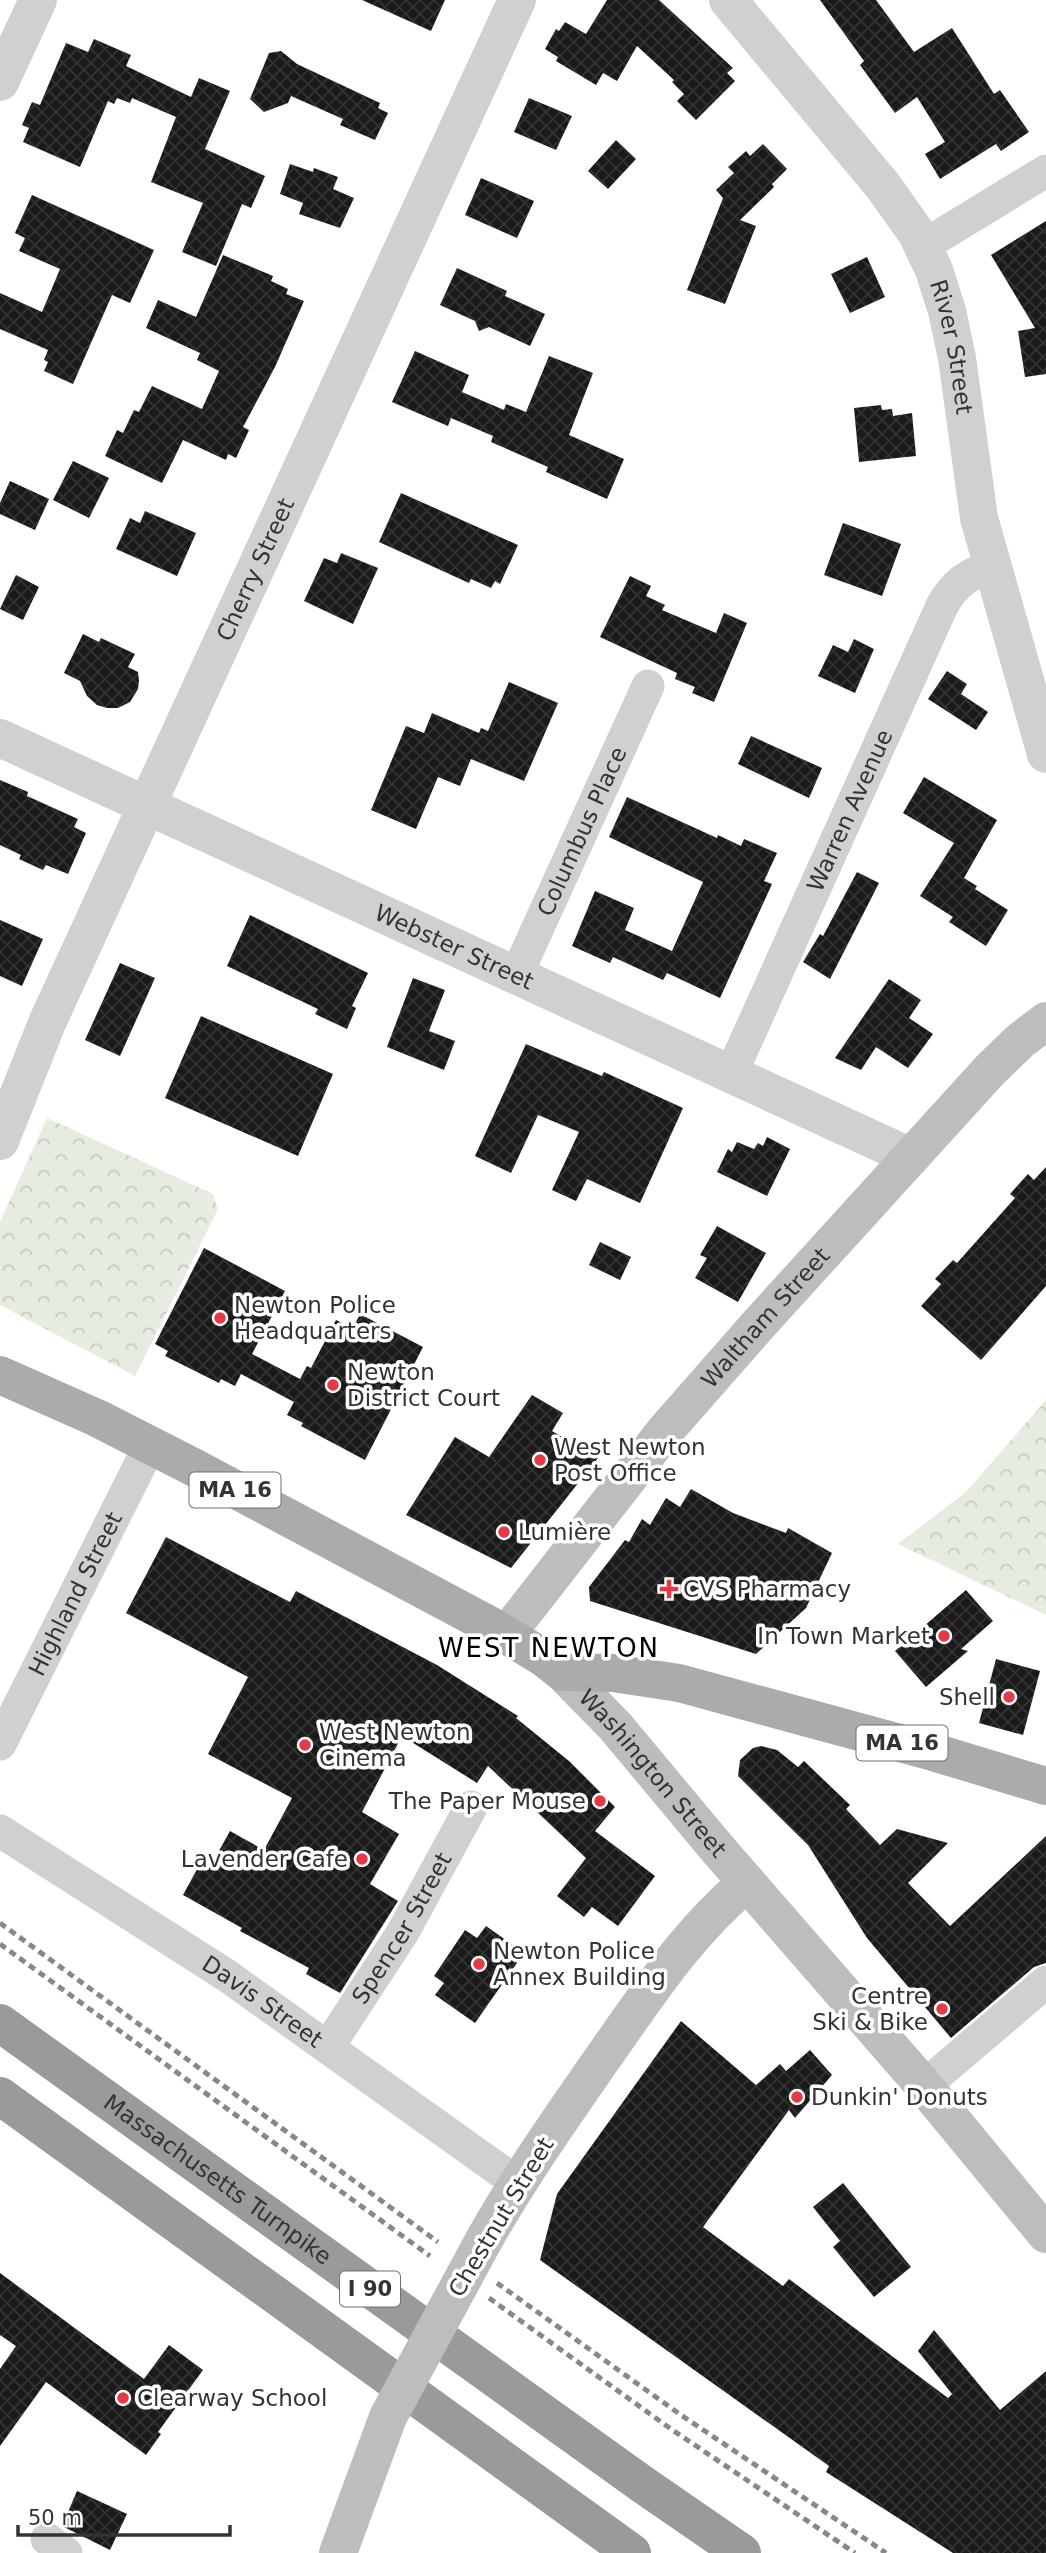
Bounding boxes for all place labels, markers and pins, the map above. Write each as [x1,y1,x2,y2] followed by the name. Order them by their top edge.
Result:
[234,1292,396,1344] place label: Newton Police Headquarters
[212,1310,228,1326] marker: Newton Police Headquarters
[347,1359,500,1411] place label: Newton District Court
[325,1377,341,1393] marker: Newton District Court
[554,1434,706,1486] place label: West Newton Post Office
[532,1452,548,1468] marker: West Newton Post Office
[518,1519,611,1545] place label: Lumière
[496,1524,512,1540] marker: Lumière
[683,1576,851,1602] place label: CVS Pharmacy
[661,1581,677,1597] marker: CVS Pharmacy
[757,1623,930,1649] place label: In Town Market
[936,1628,952,1644] marker: In Town Market
[939,1684,995,1710] place label: Shell
[1001,1689,1017,1705] marker: Shell
[319,1719,471,1771] place label: West Newton Cinema
[297,1737,313,1753] marker: West Newton Cinema
[388,1788,586,1814] place label: The Paper Mouse
[592,1793,608,1809] marker: The Paper Mouse
[181,1846,348,1872] place label: Lavender Cafe
[354,1851,370,1867] marker: Lavender Cafe
[493,1938,666,1990] place label: Newton Police Annex Building
[471,1956,487,1972] marker: Newton Police Annex Building
[812,1983,928,2035] place label: Centre Ski & Bike
[934,2001,950,2017] marker: Centre Ski & Bike
[811,2084,988,2110] place label: Dunkin' Donuts
[789,2089,805,2105] marker: Dunkin' Donuts
[137,2385,327,2411] place label: Clearway School
[115,2390,131,2406] marker: Clearway School

